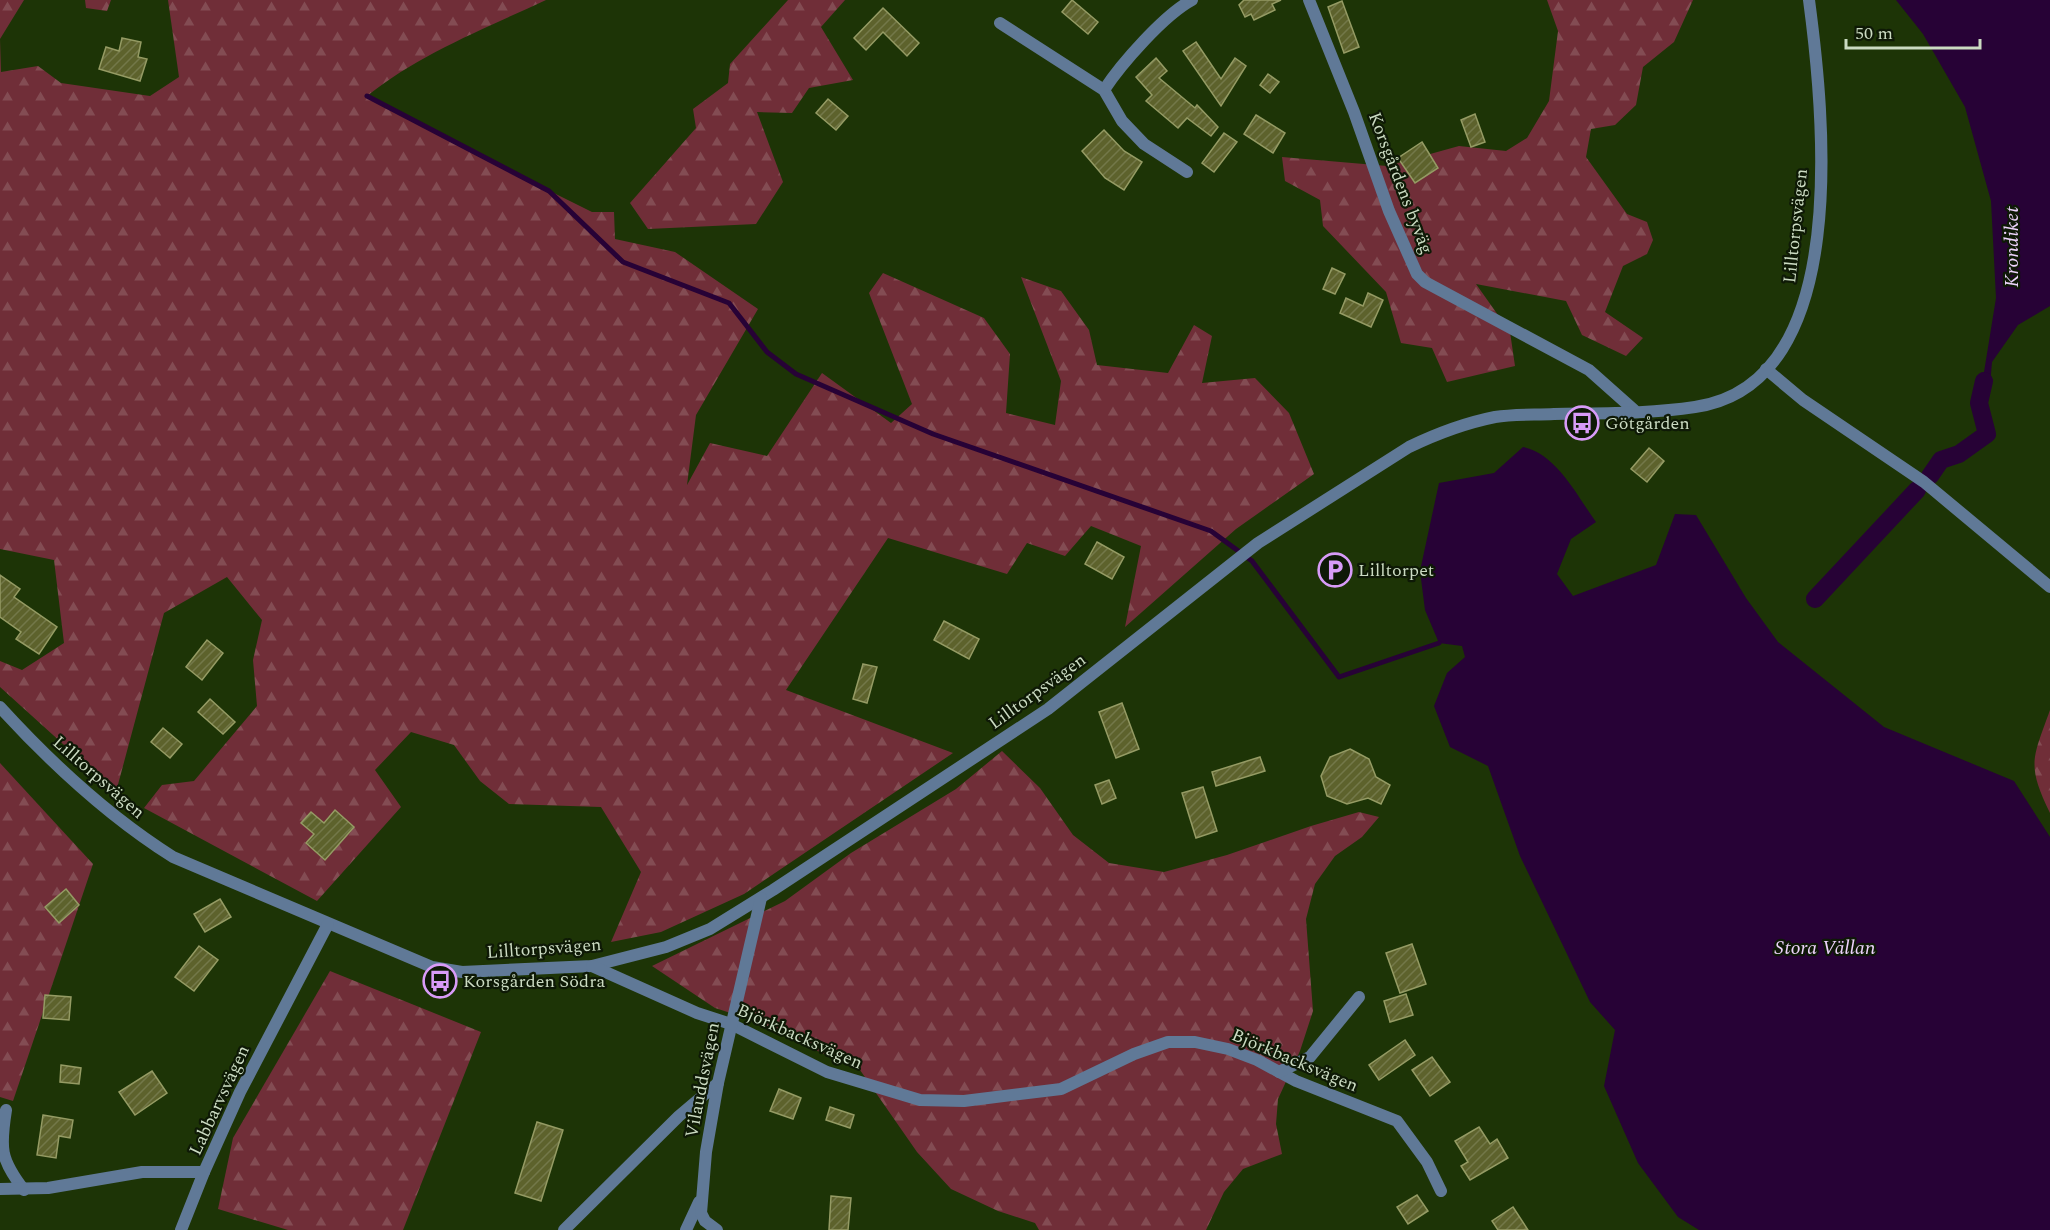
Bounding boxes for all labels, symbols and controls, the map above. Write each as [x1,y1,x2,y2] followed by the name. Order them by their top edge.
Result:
[1846,12,1980,50] scale bar
[1855,20,1893,47] text: 50 m
[1361,108,1440,258] street label: Korsgårdens byväg
[1776,167,1815,285] street label: Lilltorpsvägen
[1997,206,2027,287] water label: Krondiket
[1564,405,1600,441] bus stop icon: Götgården
[1605,410,1690,437] place label: Götgården
[1317,552,1353,588] parking icon: Lilltorpet
[1358,557,1434,584] place label: Lilltorpet
[983,647,1092,736] street label: Lilltorpsvägen
[46,729,151,825] street label: Lilltorpsvägen
[486,931,602,966] street label: Lilltorpsvägen
[1774,933,1876,963] water label: Stora Vällan
[422,963,458,999] bus stop icon: Korsgården Södra
[463,968,606,995] place label: Korsgården Södra
[733,997,867,1076] street label: Björkbacksvägen
[678,1020,727,1140] street label: Vilauddsvägen
[1227,1022,1362,1099] street label: Björkbacksvägen
[182,1041,257,1160] street label: Labbarvsvägen

